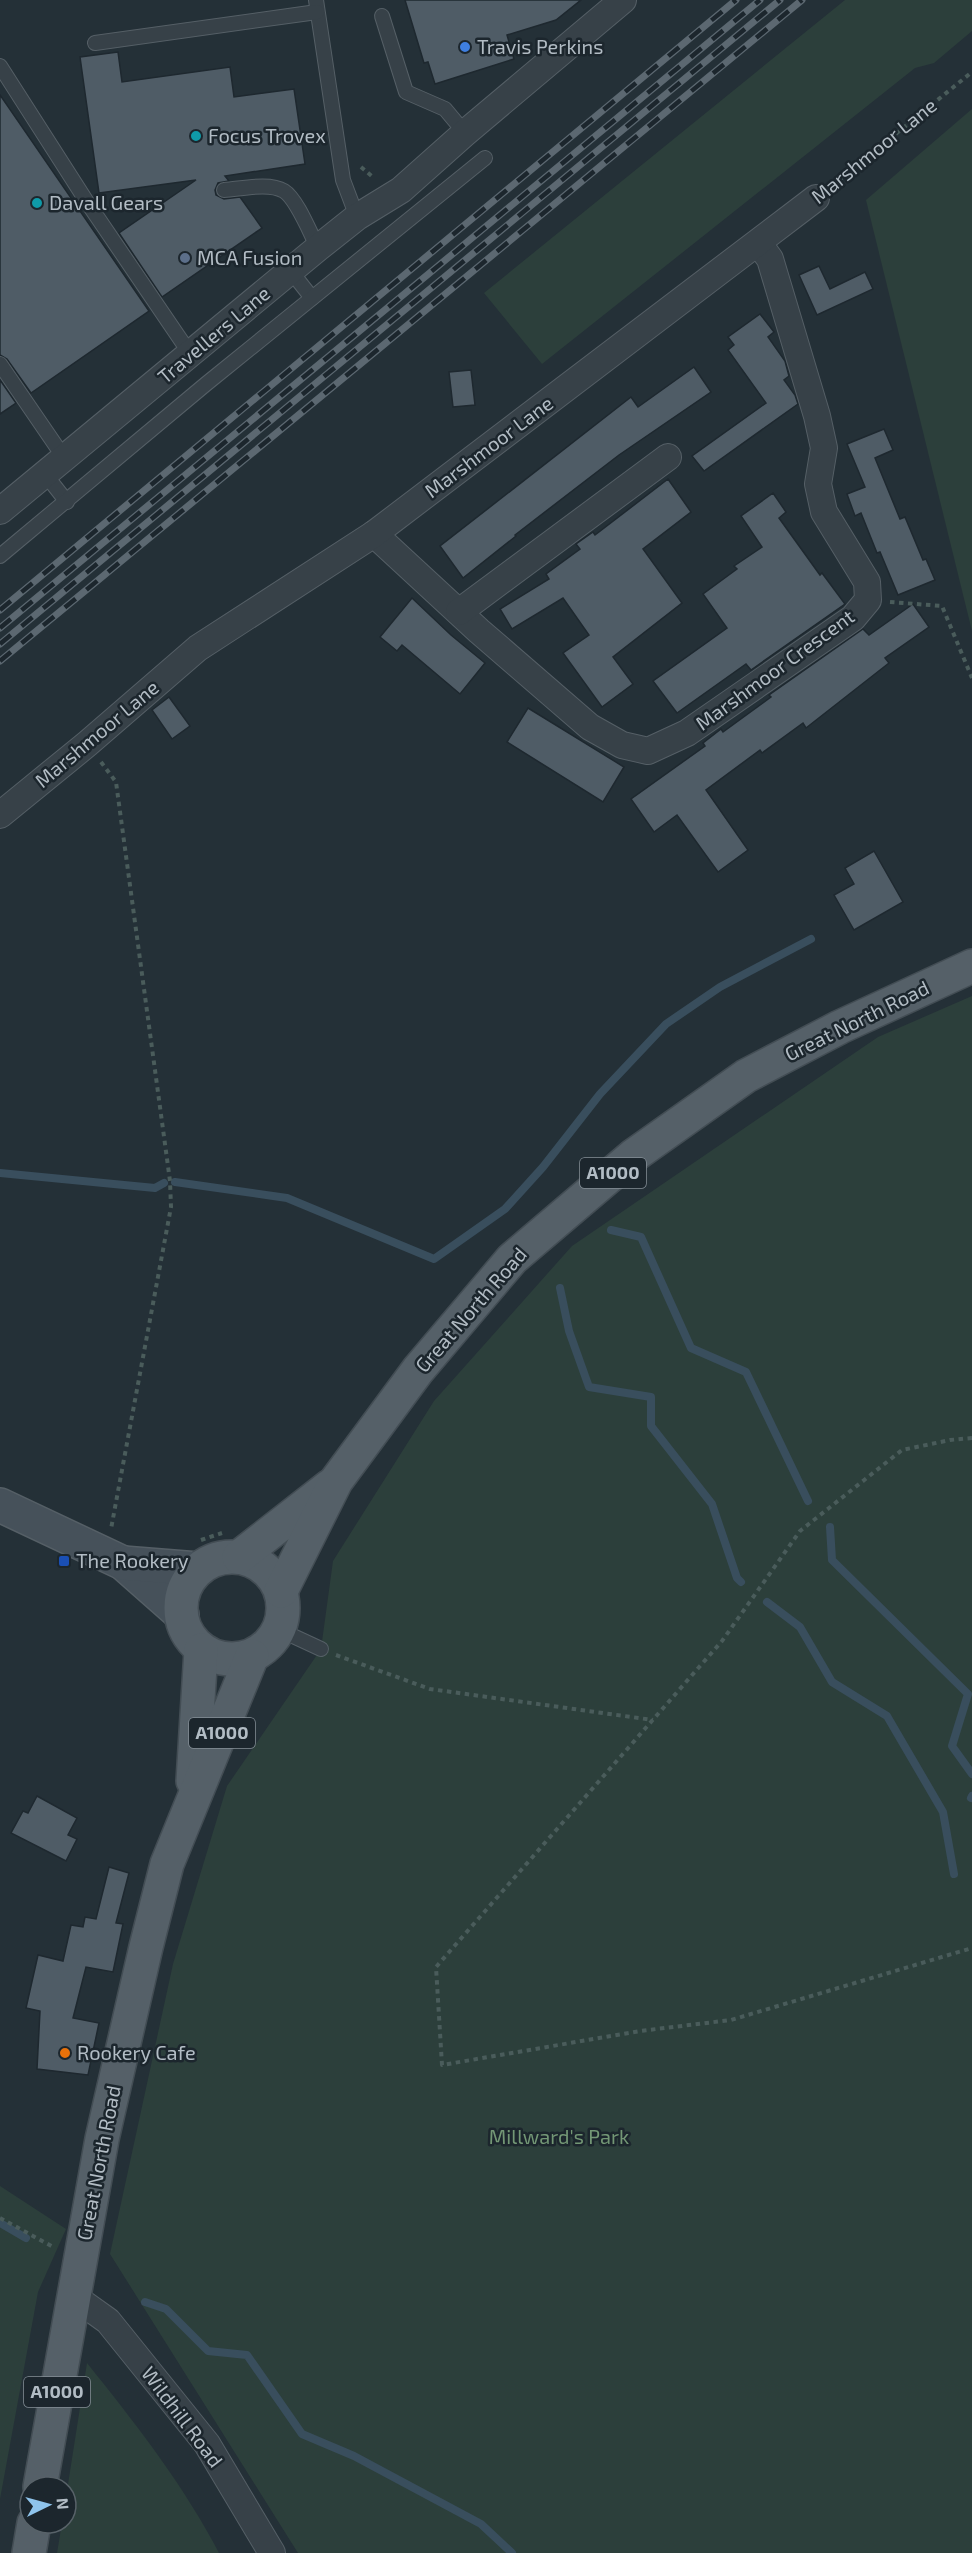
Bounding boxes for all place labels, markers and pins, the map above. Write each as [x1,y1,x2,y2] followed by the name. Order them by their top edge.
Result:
[477,34,603,58] place label: Travis Perkins
[458,40,472,54] marker: Travis Perkins
[208,123,326,147] place label: Focus Trovex
[189,129,203,143] marker: Focus Trovex
[49,190,163,214] place label: Davall Gears
[30,196,44,210] marker: Davall Gears
[197,245,302,269] place label: MCA Fusion
[178,251,192,265] marker: MCA Fusion
[76,1548,189,1572] place label: The Rookery
[57,1554,71,1568] marker: The Rookery
[77,2040,196,2064] place label: Rookery Cafe
[58,2046,72,2060] marker: Rookery Cafe

